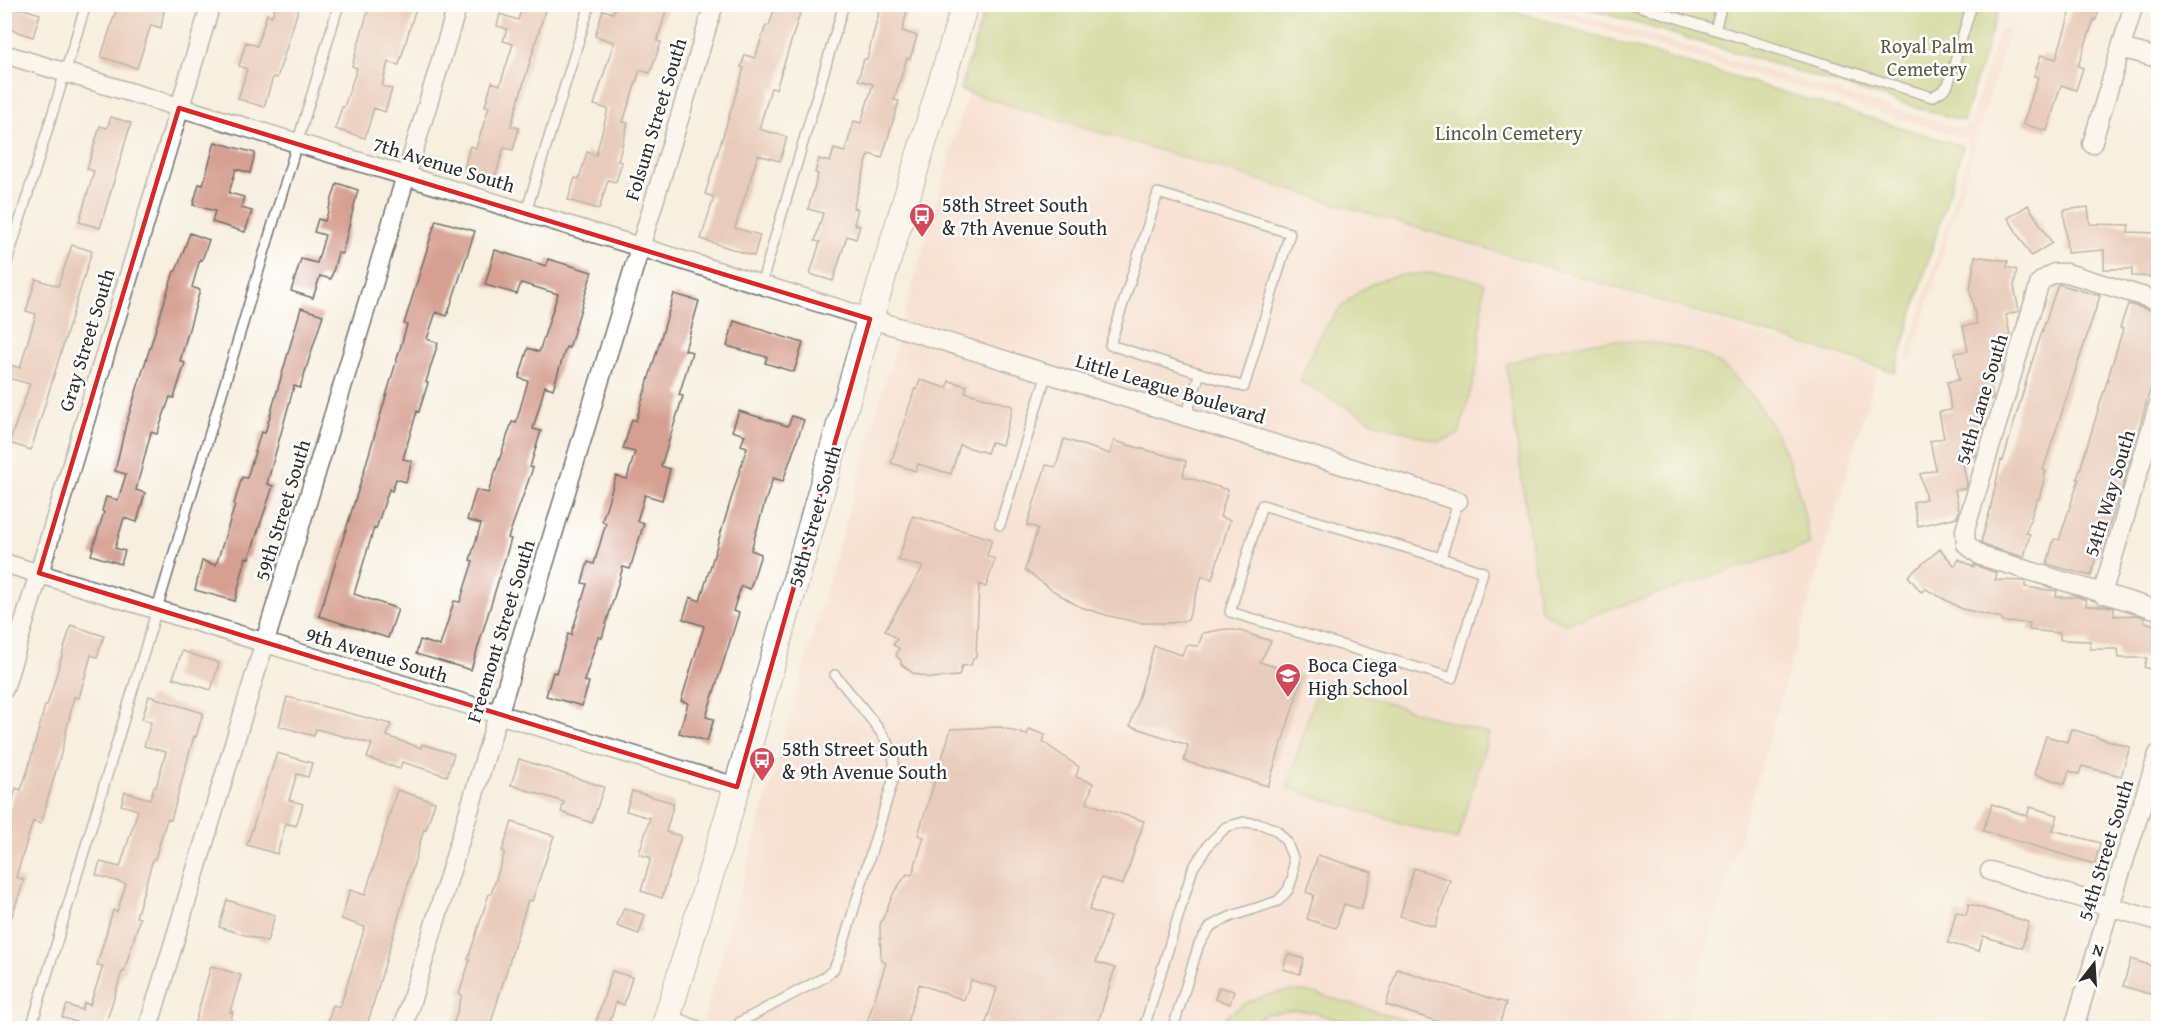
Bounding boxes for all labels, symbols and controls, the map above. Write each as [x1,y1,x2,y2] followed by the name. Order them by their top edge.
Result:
[1880,31,1974,83] park label: Royal Palm Cemetery
[617,34,693,204] street label: Folsum Street South
[1435,118,1583,147] park label: Lincoln Cemetery
[369,129,519,199] street label: 7th Avenue South
[942,190,1107,242] place label: 58th Street South & 7th Avenue South
[907,201,937,239] bus stop icon: 58th Street South & 7th Avenue South
[51,265,121,415] street label: Gray Street South
[1947,330,2015,468] street label: 54th Lane South
[1072,345,1270,431] street label: Little League Boulevard
[2076,426,2142,560] street label: 54th Way South
[247,436,317,584] street label: 59th Street South
[780,442,848,590] street label: 58th Street South
[458,536,542,726] street label: Freemont Street South
[302,619,452,689] street label: 9th Avenue South
[1308,650,1408,702] place label: Boca Ciega High School
[1273,661,1303,699] school or university icon: Boca Ciega High School
[782,734,947,786] place label: 58th Street South & 9th Avenue South
[747,745,777,783] bus stop icon: 58th Street South & 9th Avenue South
[2070,776,2140,924] street label: 54th Street South
[2064,934,2124,994] north arrow
[2090,937,2107,963] text: N

